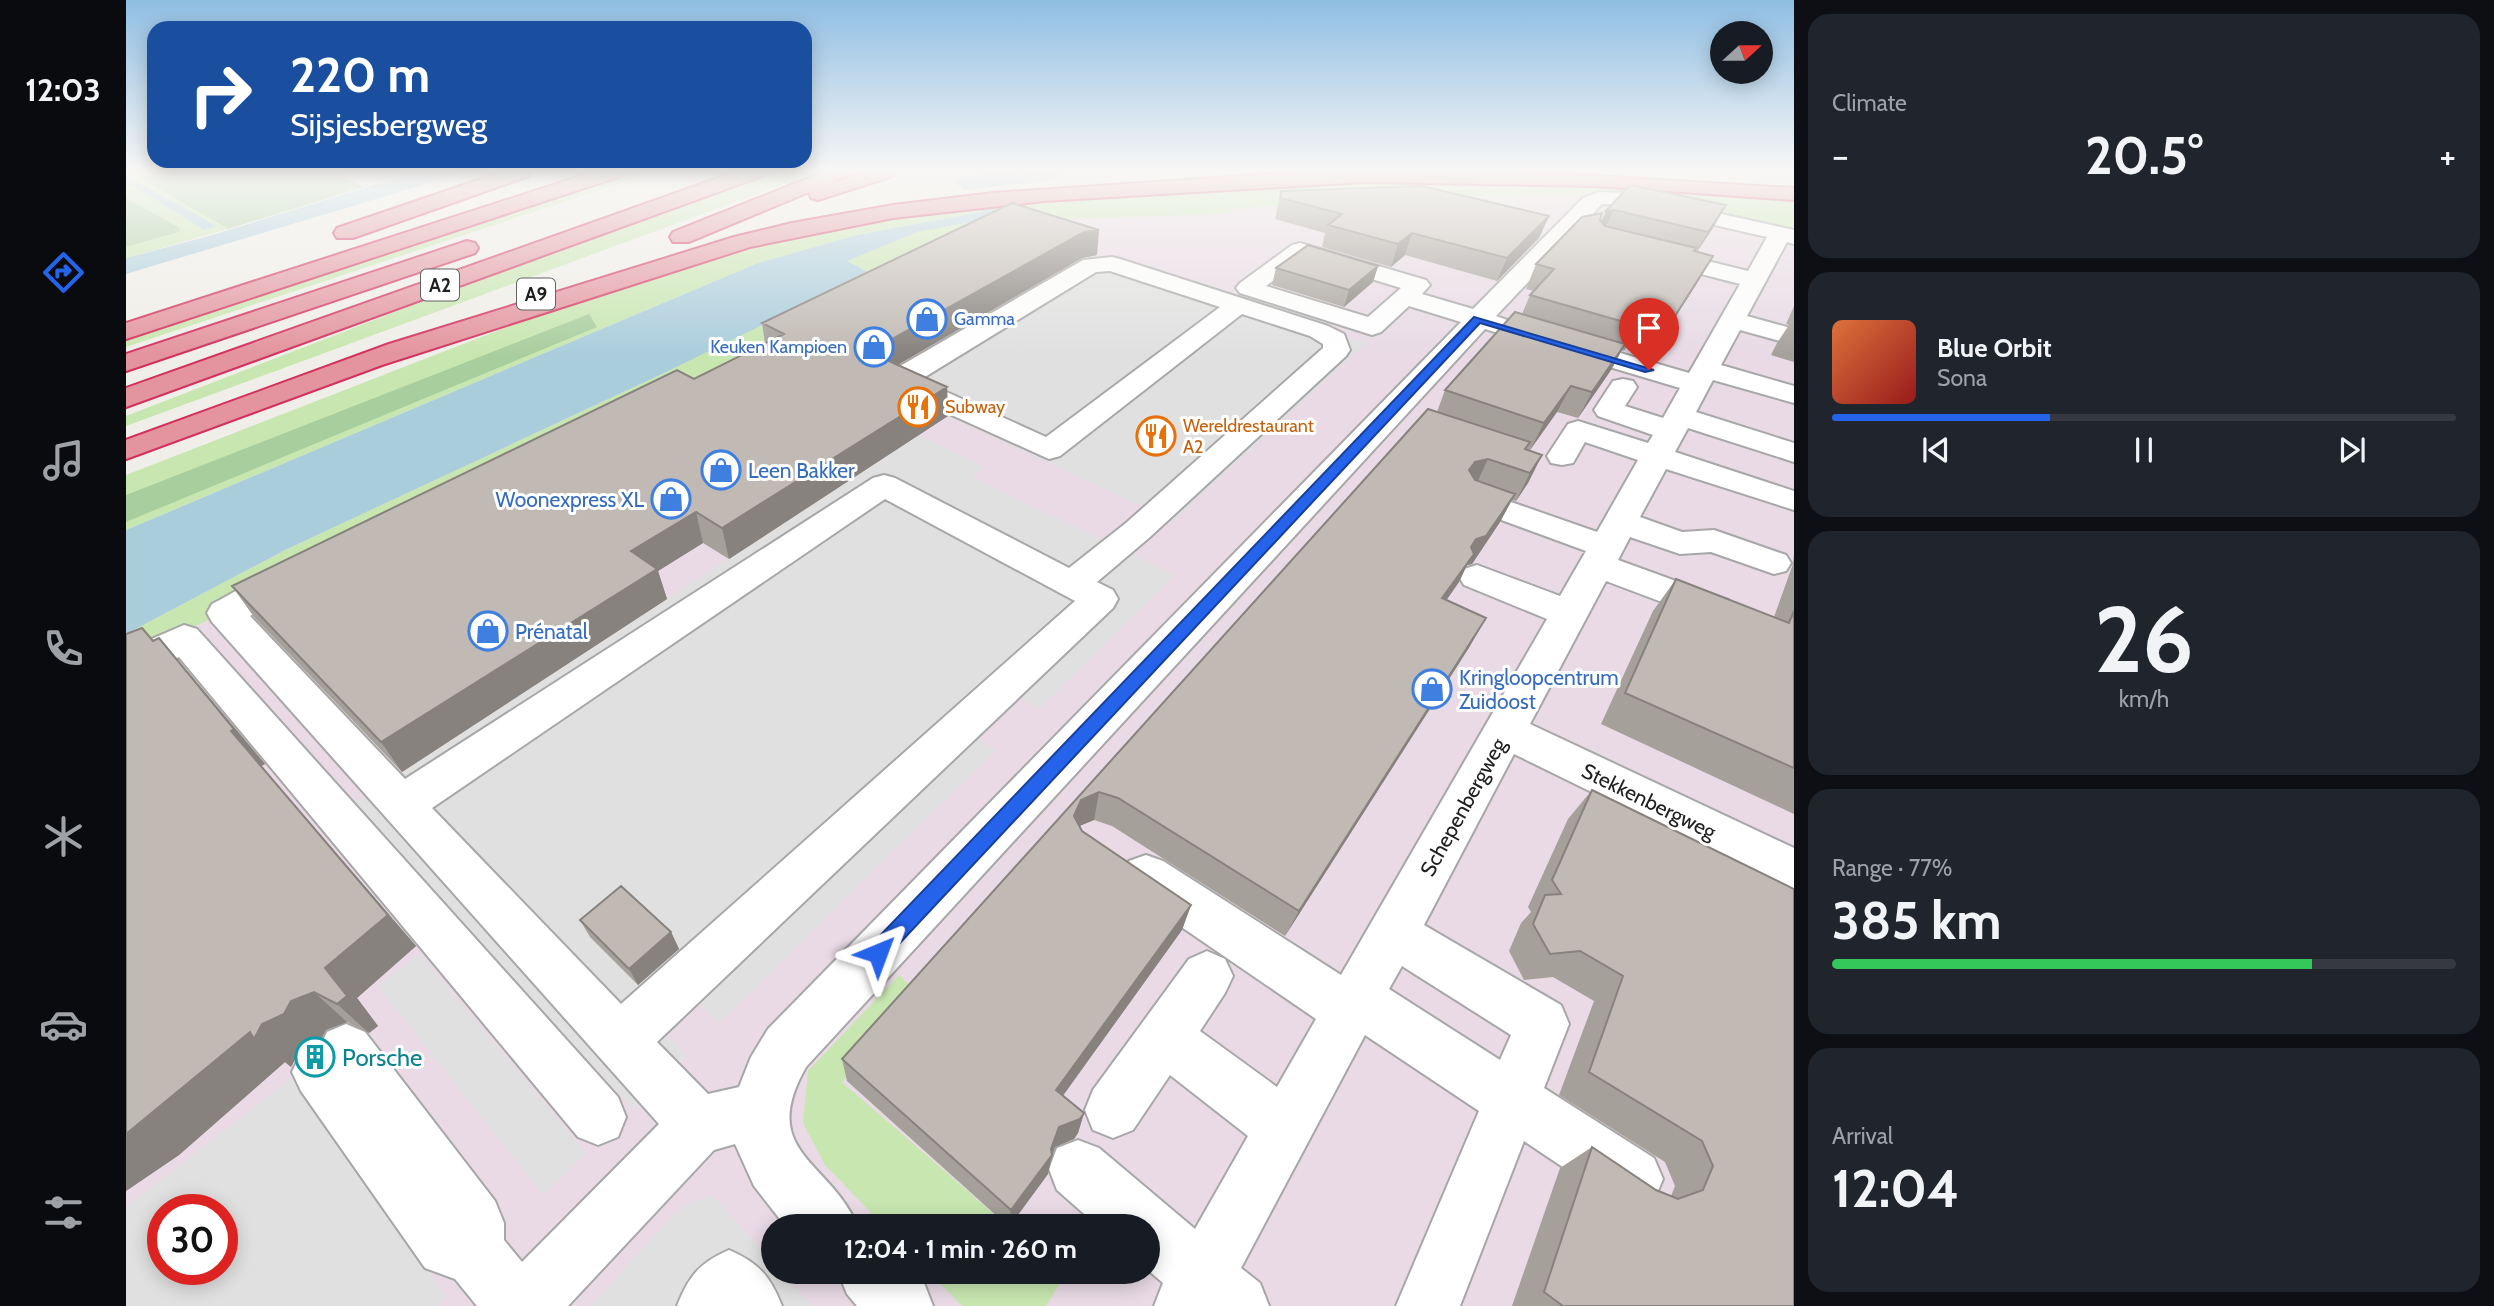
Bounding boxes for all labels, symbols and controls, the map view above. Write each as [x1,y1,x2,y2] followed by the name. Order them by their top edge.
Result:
[1710,21,1773,84] north arrow
[1710,21,1773,84] map controls
[290,45,430,104] text: 220 m
[175,49,266,140] icon: right
[25,70,101,109] text: 12:03
[1832,89,1907,117] text: Climate
[290,105,487,144] text: Sijsjesbergweg
[2085,124,2203,187] text: 20.5°
[1832,132,1849,179] text: −
[2439,132,2456,179] text: +
[39,248,88,297] icon: directions
[421,270,459,300] road number: A2
[517,278,555,310] road number: A9
[906,298,948,340] shop icon: Gamma
[1619,298,1679,370] pin
[954,308,1015,330] place label: Gamma
[1630,309,1668,347] icon: arrive
[853,326,895,368] shop icon: Keuken Kampioen
[1937,332,2052,364] text: Blue Orbit
[710,336,847,358] place label: Keuken Kampioen
[1937,364,1987,392] text: Sona
[897,386,939,428] restaurant icon: Subway
[945,396,1005,418] place label: Subway
[1135,415,1177,457] restaurant icon: Wereldrestaurant A2
[1183,415,1314,458] place label: Wereldrestaurant A2
[1917,431,1955,469] icon: previous
[2125,431,2163,469] icon: pause
[2333,431,2371,469] icon: next
[39,436,88,485] icon: music
[700,449,742,491] shop icon: Leen Bakker
[748,458,855,483] place label: Leen Bakker
[650,478,692,520] shop icon: Woonexpress XL
[496,487,644,512] place label: Woonexpress XL
[2094,584,2194,695] text: 26
[467,610,509,652] shop icon: Prénatal
[515,619,588,644] place label: Prénatal
[39,624,88,673] icon: phone
[1459,665,1619,714] place label: Kringloopcentrum Zuidoost
[1411,668,1453,710] shop icon: Kringloopcentrum Zuidoost
[2119,685,2169,713] text: km/h
[1415,733,1511,880] street label: Schepenbergweg
[1578,758,1721,845] street label: Stekkenbergweg
[39,812,88,861] icon: climate
[1832,854,1953,882] text: Range · 77%
[1832,889,2001,952] text: 385 km
[841,916,915,990] position arrow
[39,1000,88,1049] icon: car
[294,1036,336,1078] building icon: Porsche
[342,1043,422,1072] place label: Porsche
[1832,1122,1893,1150] text: Arrival
[1832,1157,1959,1220] text: 12:04
[39,1188,88,1237] icon: filters
[147,1194,238,1285] speed limit sign: 30
[844,1233,1077,1265] text: 12:04 · 1 min · 260 m

